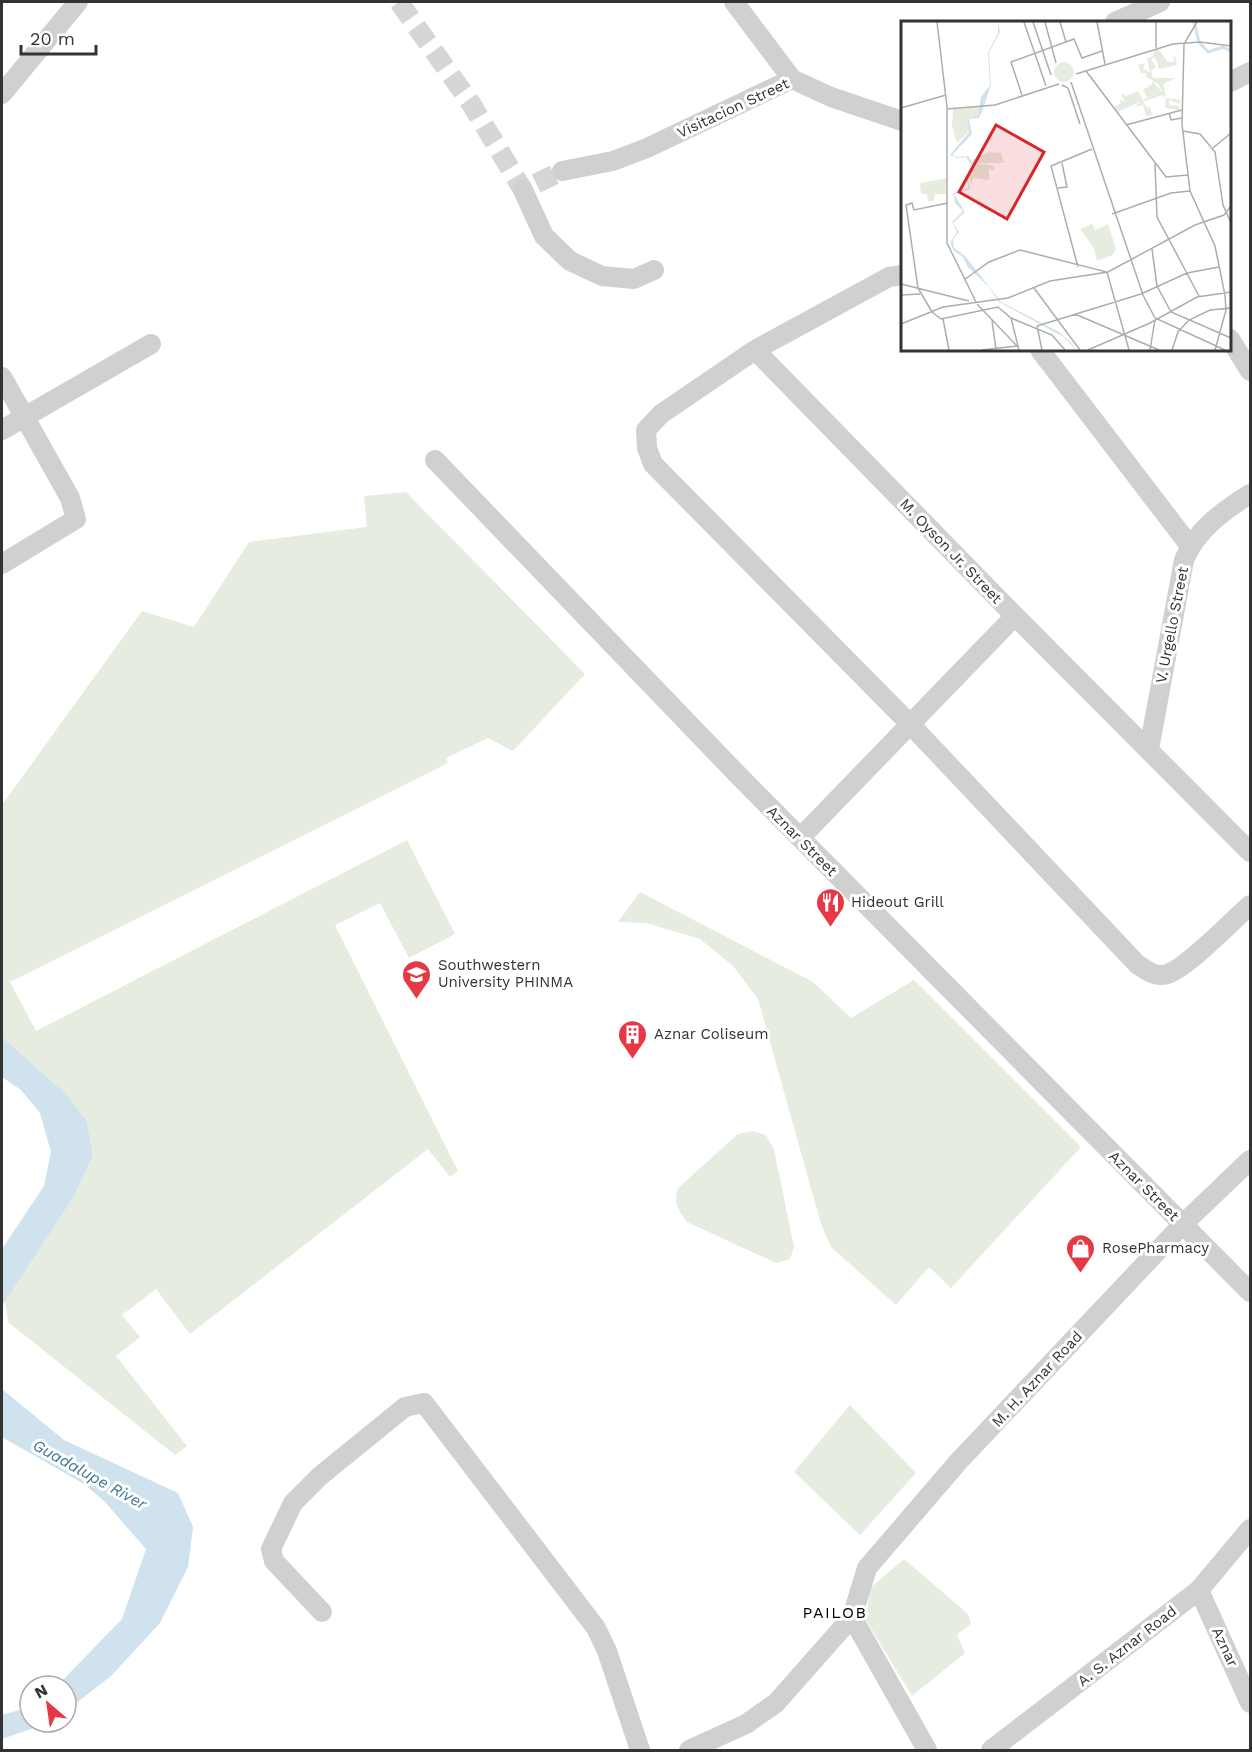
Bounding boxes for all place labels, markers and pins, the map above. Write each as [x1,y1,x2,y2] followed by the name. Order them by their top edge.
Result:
[814,886,846,928] restaurant icon: Hideout Grill
[851,893,944,911] place label: Hideout Grill
[438,956,573,991] place label: Southwestern University PHINMA
[401,958,433,1000] school or university icon: Southwestern University PHINMA
[617,1018,649,1060] building icon: Aznar Coliseum
[654,1025,769,1043] place label: Aznar Coliseum
[1065,1232,1097,1274] shop icon: RosePharmacy
[1102,1239,1209,1257] place label: RosePharmacy

